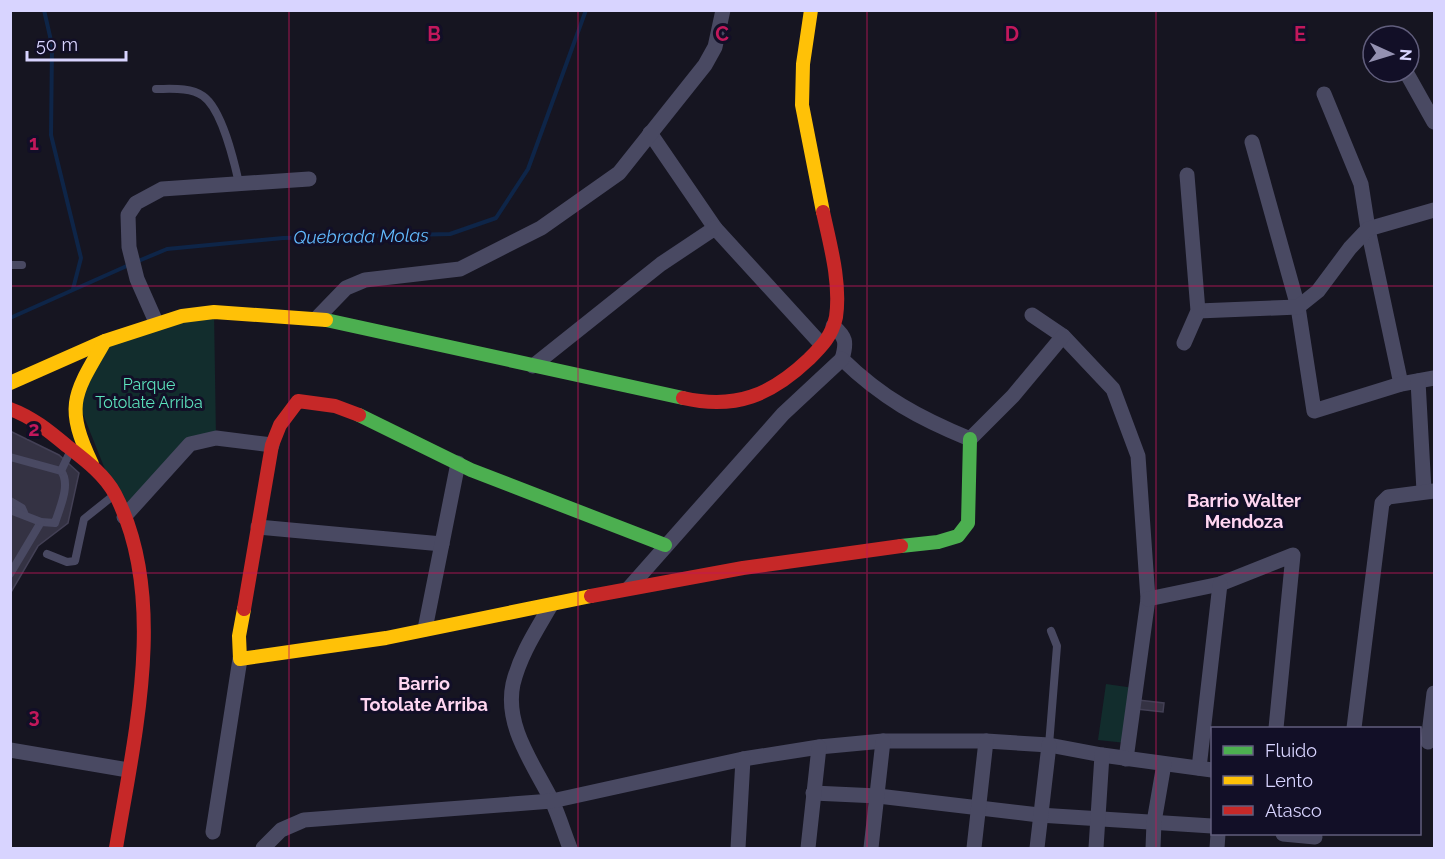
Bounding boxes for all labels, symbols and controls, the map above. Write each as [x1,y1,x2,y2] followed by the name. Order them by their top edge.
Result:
[427,22,441,46] text: B
[715,22,729,46] text: C
[1005,22,1019,46] text: D
[1294,22,1306,46] text: E
[27,24,126,62] scale bar
[1361,24,1421,84] north arrow
[36,34,78,55] text: 50 m
[1396,48,1415,62] text: N
[29,131,39,155] text: 1
[293,224,429,248] water label: Quebrada Molas
[95,375,203,412] park label: Parque Totolate Arriba
[28,417,40,441] text: 2
[1187,490,1301,532] district label: Barrio Walter Mendoza
[360,673,488,715] district label: Barrio Totolate Arriba
[28,704,40,728] text: 3
[1211,727,1421,835] legend
[1265,740,1317,761] text: Fluido
[1265,770,1313,791] text: Lento
[1265,800,1322,821] text: Atasco

